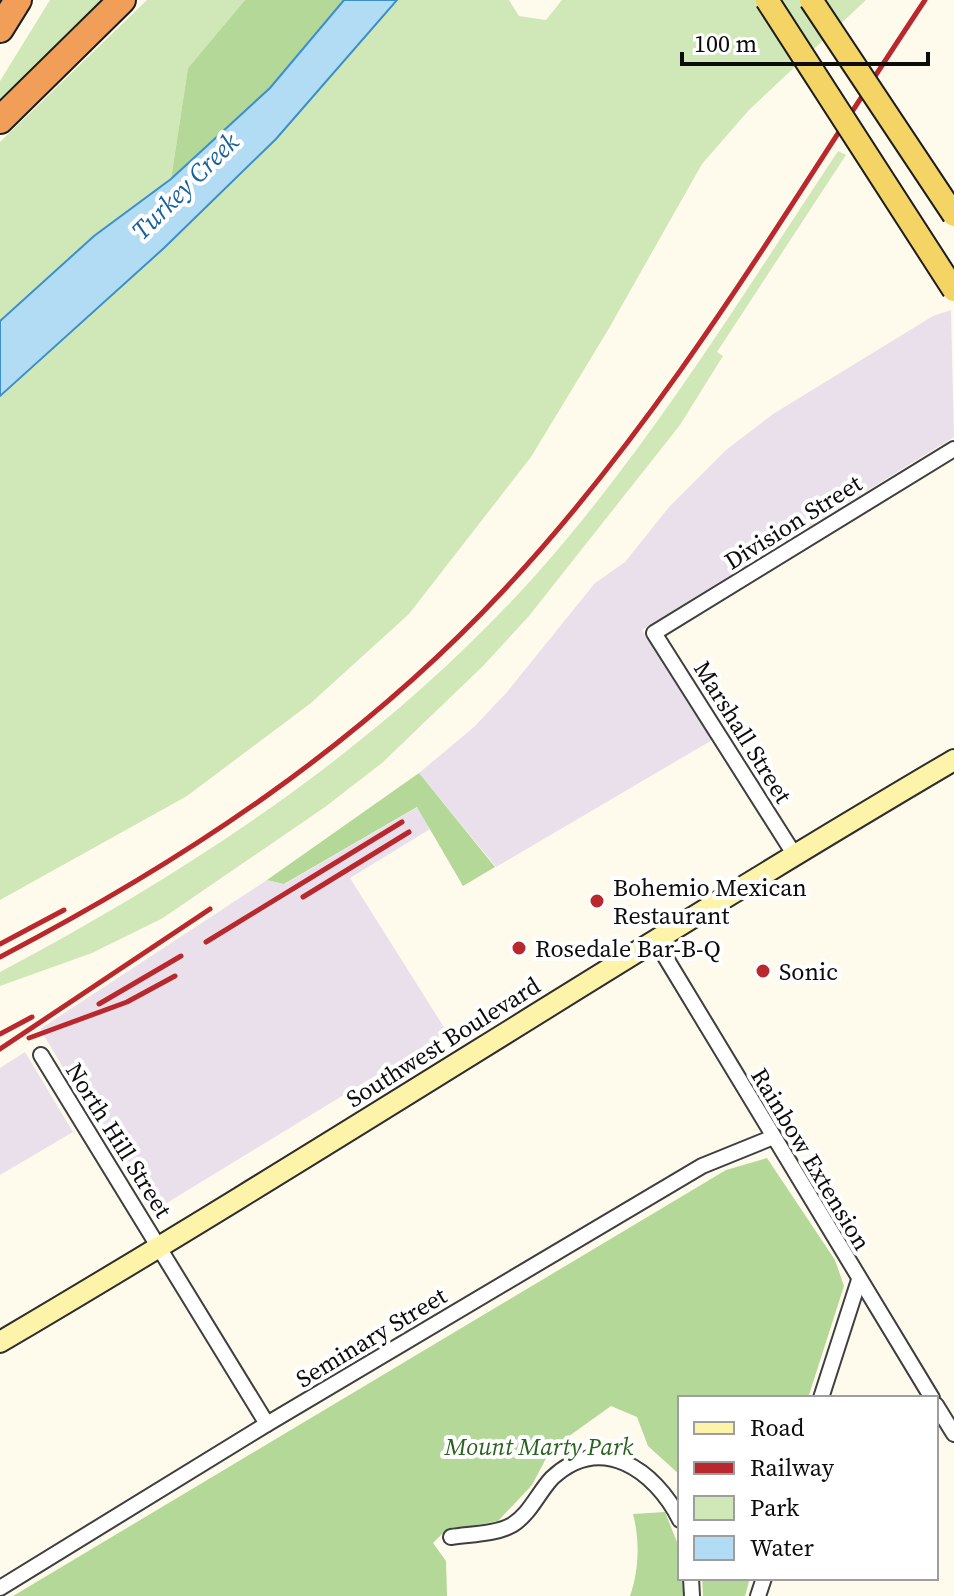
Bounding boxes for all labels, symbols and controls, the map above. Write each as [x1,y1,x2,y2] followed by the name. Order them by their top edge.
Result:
[682,16,928,66] scale bar
[694,27,757,60] text: 100 m
[123,124,247,248] water label: Turkey Creek
[718,467,868,577] street label: Division Street
[686,655,800,810] street label: Marshall Street
[613,871,807,932] place label: Bohemio Mexican Restaurant
[588,892,606,910] marker: Bohemio Mexican Restaurant
[535,932,721,965] place label: Rosedale Bar-B-Q
[510,939,528,957] marker: Rosedale Bar-B-Q
[779,955,838,988] place label: Sonic
[754,962,772,980] marker: Sonic
[340,969,547,1115] street label: Southwest Boulevard
[58,1056,180,1224] street label: North Hill Street
[743,1062,879,1256] street label: Rainbow Extension
[290,1279,453,1395] street label: Seminary Street
[678,1396,938,1580] legend
[750,1411,805,1444] text: Road
[444,1430,634,1463] park label: Mount Marty Park
[750,1451,835,1484] text: Railway
[750,1491,800,1524] text: Park
[750,1531,814,1564] text: Water

